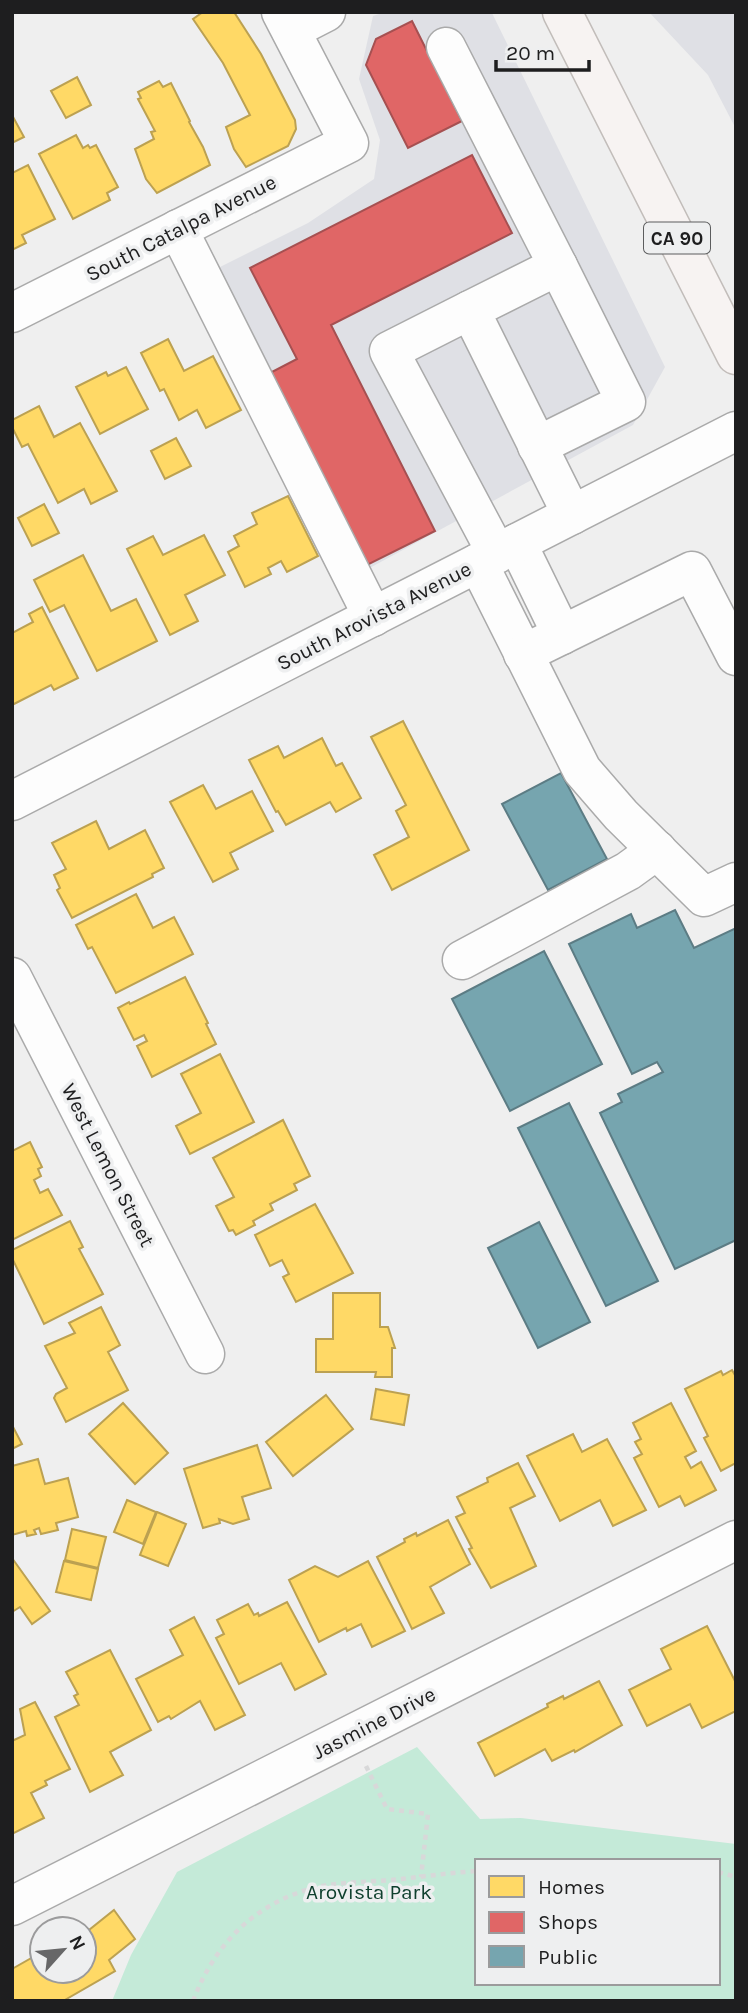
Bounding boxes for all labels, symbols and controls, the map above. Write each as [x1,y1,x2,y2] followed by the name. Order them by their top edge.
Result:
[496,28,589,72] scale bar
[506,41,555,65] text: 20 m
[82,170,280,286] street label: South Catalpa Avenue
[644,222,710,254] road number: CA 90
[273,557,475,675] street label: South Arovista Avenue
[56,1079,160,1251] street label: West Lemon Street
[309,1682,439,1764] street label: Jasmine Drive
[475,1859,720,1985] legend
[538,1875,605,1899] text: Homes
[306,1880,432,1904] park label: Arovista Park
[538,1910,598,1934] text: Shops
[28,1915,98,1985] north arrow
[64,1932,90,1954] text: N
[538,1945,598,1969] text: Public

